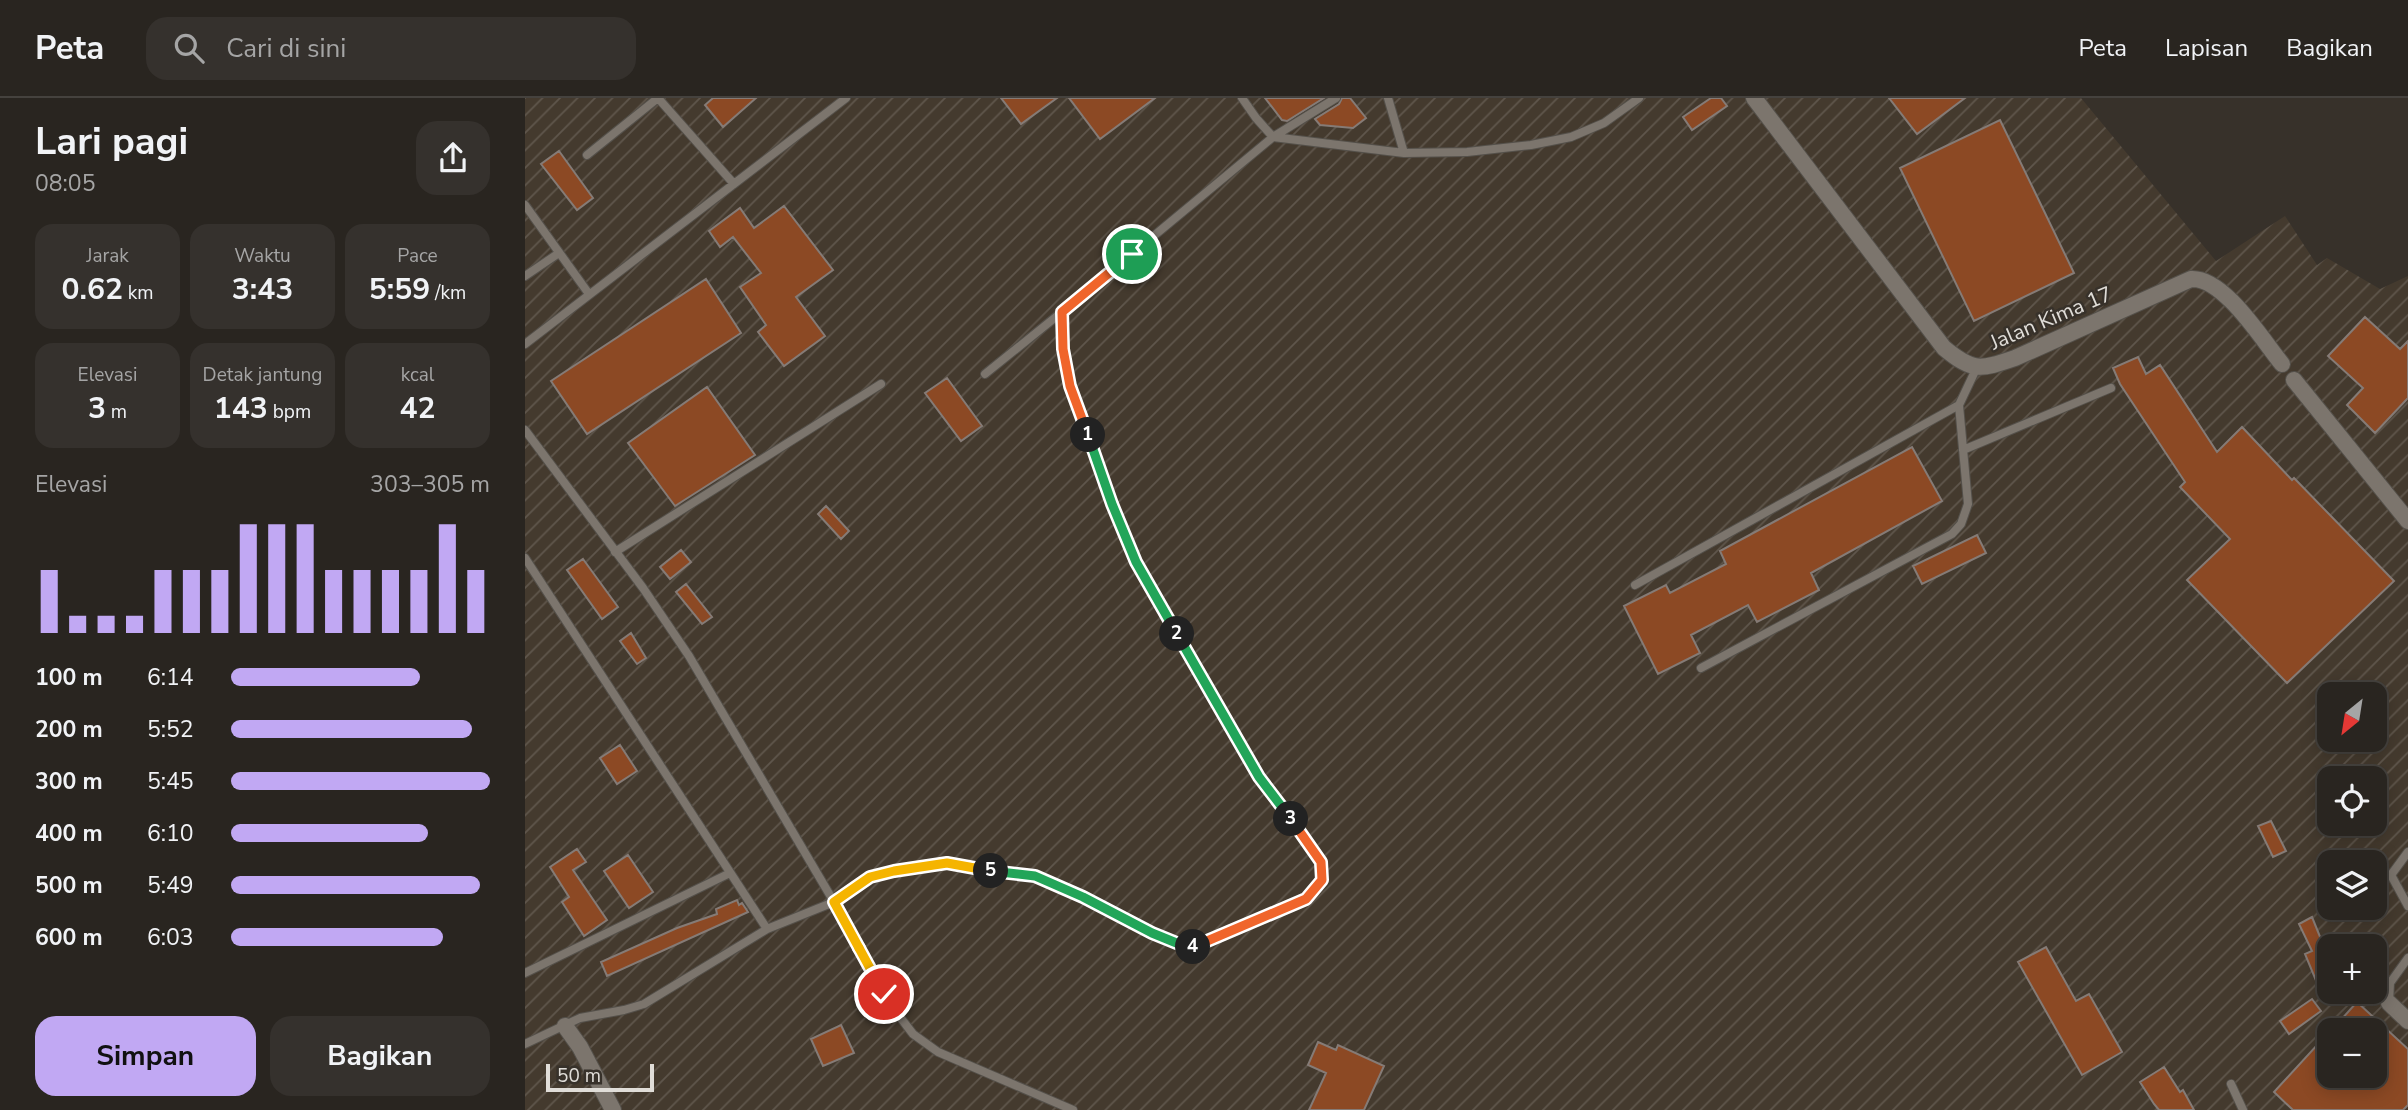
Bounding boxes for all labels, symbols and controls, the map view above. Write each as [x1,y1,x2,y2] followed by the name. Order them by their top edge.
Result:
[146,17,636,80] search box
[35,26,104,71] text: Peta
[170,29,208,67] icon: search
[226,31,346,66] text: Cari di sini
[2078,32,2127,64] text: Peta
[2165,32,2248,64] text: Lapisan
[2286,32,2373,64] text: Bagikan
[35,116,188,167] text: Lari pagi
[416,121,490,195] button: share
[35,168,95,199] text: 08:05
[1102,224,1162,284] pin
[1113,235,1151,273] icon: arrive
[86,243,129,269] text: Jarak
[234,243,291,269] text: Waktu
[397,243,438,269] text: Pace
[61,269,123,310] text: 0.62
[232,269,293,310] text: 3:43
[369,269,430,310] text: 5:59
[123,280,154,306] text: km
[430,280,466,306] text: /km
[1985,280,2116,357] street label: Jalan Kima 17
[78,362,137,388] text: Elevasi
[203,362,322,388] text: Detak jantung
[401,362,434,388] text: kcal
[88,388,106,429] text: 3
[214,388,268,429] text: 143
[400,388,436,429] text: 42
[106,399,127,425] text: m
[268,399,311,425] text: bpm
[1071,418,1105,452] pin: 1
[1082,421,1093,447] text: 1
[35,469,107,500] text: Elevasi
[370,469,490,500] text: 303–305 m
[1159,616,1195,652] pin: 2
[1171,620,1182,646] text: 2
[35,662,103,693] text: 100 m
[147,662,194,693] text: 6:14
[2317,682,2387,752] north arrow
[2317,682,2387,1088] map controls
[35,714,103,745] text: 200 m
[147,714,194,745] text: 5:52
[35,766,103,797] text: 300 m
[147,766,194,797] text: 5:45
[2317,766,2387,836] button: locate
[1273,802,1309,836] pin: 3
[1285,805,1296,831] text: 3
[35,818,103,849] text: 400 m
[147,818,194,849] text: 6:10
[2317,850,2387,920] button: layers
[973,854,1009,888] pin: 5
[985,857,996,883] text: 5
[35,870,103,901] text: 500 m
[147,870,194,901] text: 5:49
[35,922,103,953] text: 600 m
[147,922,194,953] text: 6:03
[1175,930,1211,964] pin: 4
[1187,933,1198,959] text: 4
[2317,934,2387,1004] button: +
[854,964,914,1024] pin
[865,975,903,1013] icon: check
[35,1016,256,1096] button: Simpan
[270,1016,490,1096] button: Bagikan
[2317,1018,2387,1088] button: −
[546,1061,655,1093] scale bar
[557,1063,601,1089] text: 50 m

